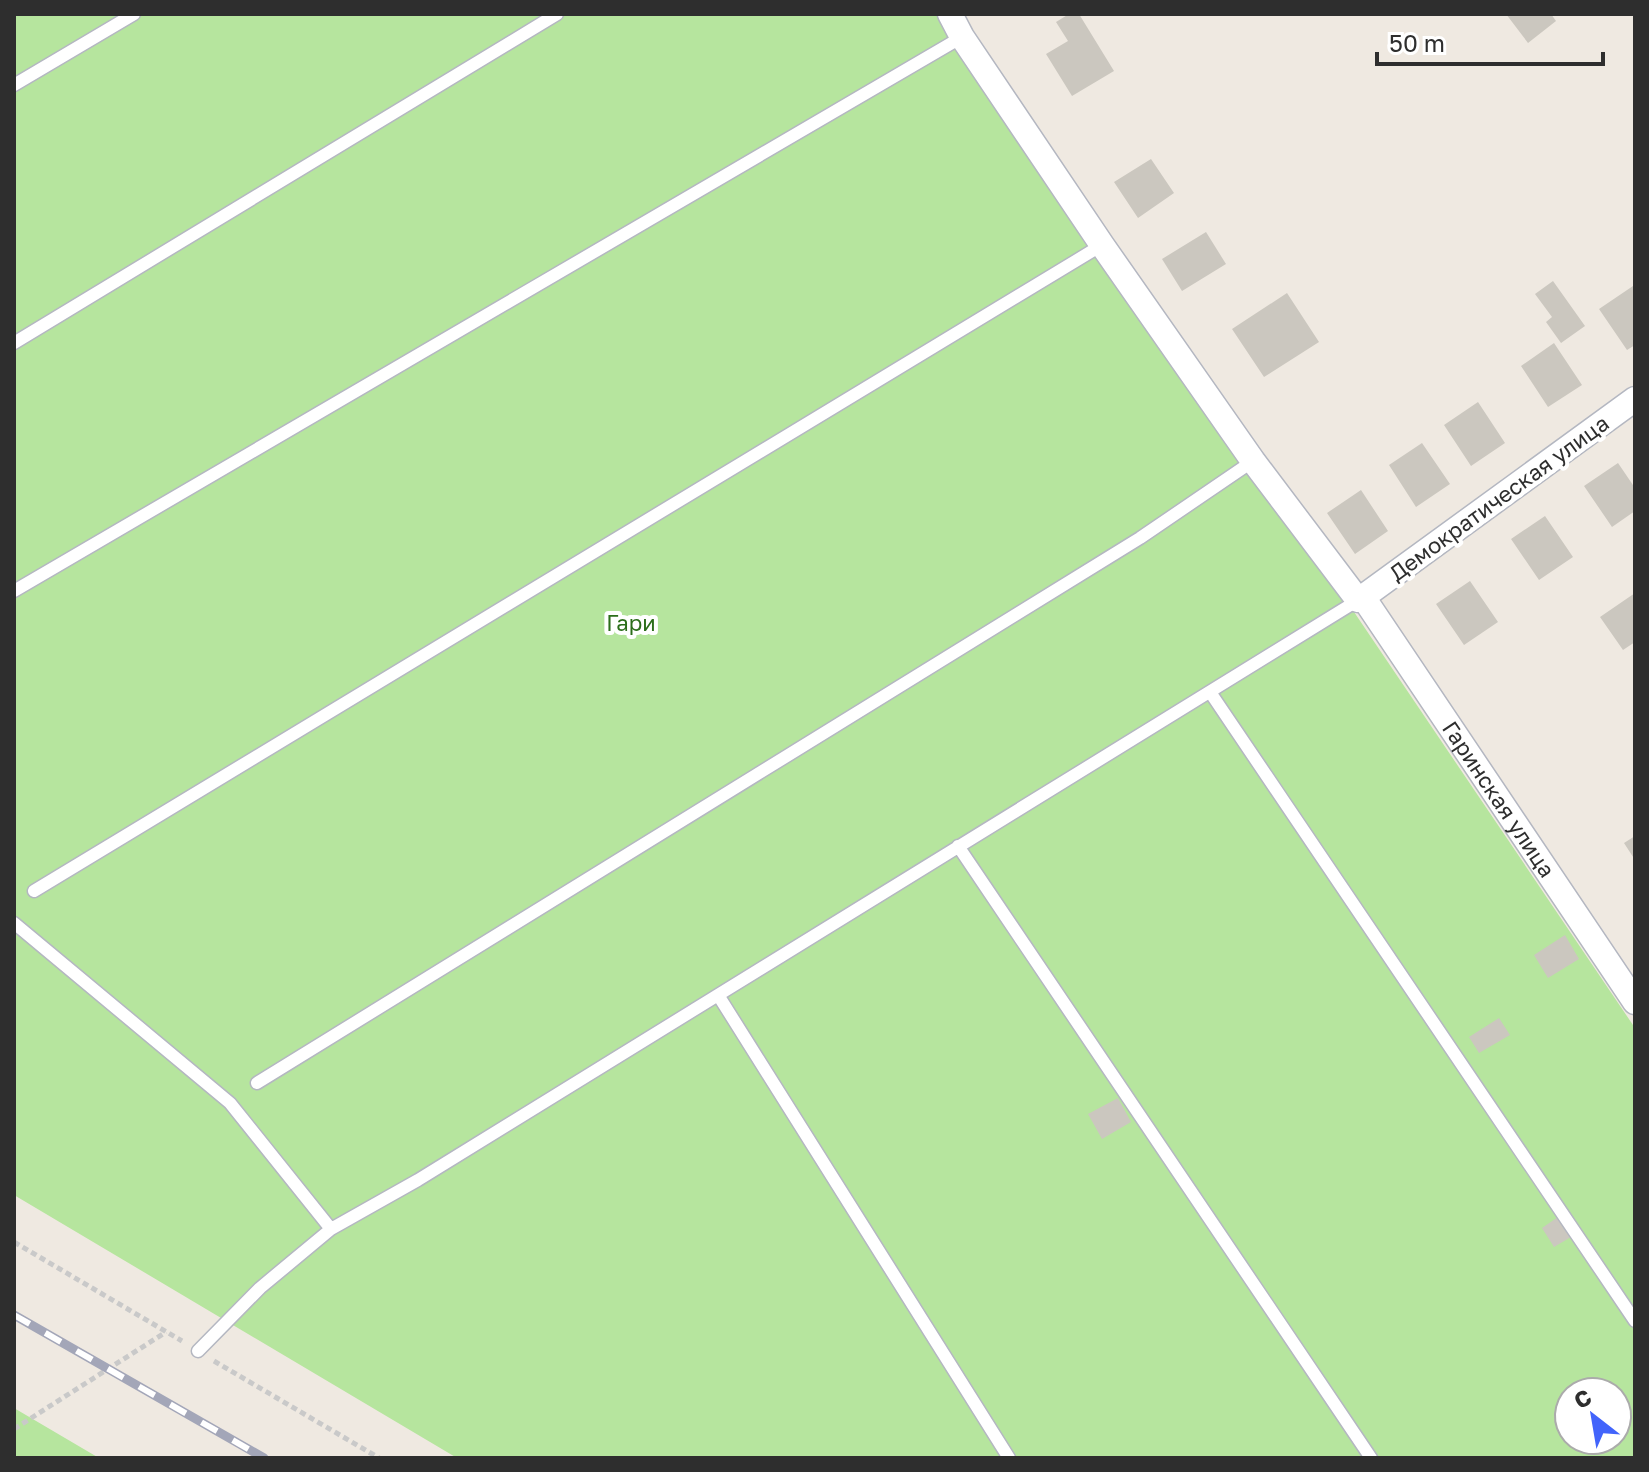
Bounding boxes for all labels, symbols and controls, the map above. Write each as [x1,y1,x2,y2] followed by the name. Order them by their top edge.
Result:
[1377,16,1603,66] scale bar
[1389,28,1445,57] text: 50 m
[1384,409,1614,586] street label: Демократическая улица
[606,609,656,636] park label: Гари
[1437,716,1561,882] street label: Гаринская улица
[1553,1376,1633,1456] north arrow
[1569,1383,1596,1414] text: С

